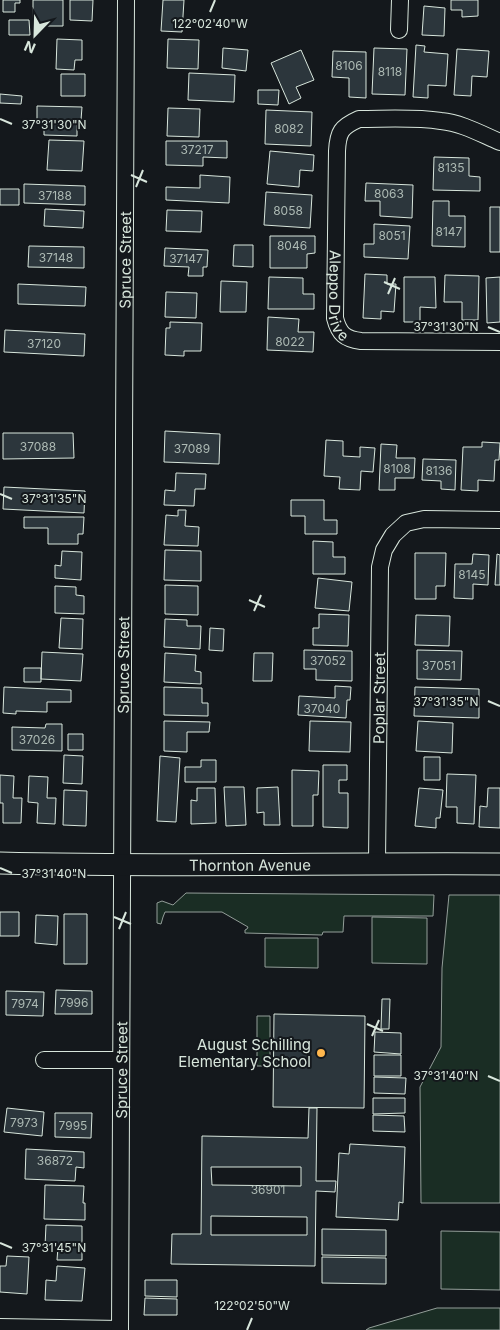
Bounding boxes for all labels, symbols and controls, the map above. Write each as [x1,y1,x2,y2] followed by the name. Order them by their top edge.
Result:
[10,10,60,60] north arrow
[172,16,248,31] text: 122°02'40"W
[21,38,38,57] text: N
[335,58,363,73] house number: 8106
[378,64,402,79] house number: 8118
[21,117,87,132] text: 37°31'30"N
[274,121,304,136] house number: 8082
[180,142,214,157] house number: 37217
[437,160,465,175] house number: 8135
[374,186,404,201] house number: 8063
[38,188,72,203] house number: 37188
[273,203,303,218] house number: 8058
[115,211,135,309] street label: Spruce Street
[436,224,463,239] house number: 8147
[378,228,406,243] house number: 8051
[277,238,307,253] house number: 8046
[39,250,73,265] house number: 37148
[325,250,353,345] street label: Aleppo Drive
[169,251,203,266] house number: 37147
[413,319,479,334] text: 37°31'30"N
[275,334,305,349] house number: 8022
[27,336,61,351] house number: 37120
[20,439,56,454] house number: 37088
[174,441,210,456] house number: 37089
[383,461,411,476] house number: 8108
[425,463,453,478] house number: 8136
[22,491,86,506] text: 37°31'35"N
[458,567,486,582] house number: 8145
[113,616,133,714] street label: Spruce Street
[369,652,389,744] street label: Poplar Street
[310,653,346,668] house number: 37052
[422,658,456,673] house number: 37051
[414,694,478,709] text: 37°31'35"N
[304,701,340,716] house number: 37040
[19,732,55,747] house number: 37026
[189,855,311,874] street label: Thornton Avenue
[22,866,86,881] text: 37°31'40"N
[60,995,89,1010] house number: 7996
[11,996,39,1011] house number: 7974
[111,1021,131,1119] street label: Spruce Street
[178,1035,311,1071] place label: August Schilling Elementary School
[315,1047,327,1059] marker: August Schilling Elementary School
[414,1068,478,1083] text: 37°31'40"N
[10,1115,38,1130] house number: 7973
[59,1118,87,1133] house number: 7995
[37,1153,73,1168] house number: 36872
[251,1182,285,1197] house number: 36901
[22,1240,86,1255] text: 37°31'45"N
[214,1298,290,1313] text: 122°02'50"W

